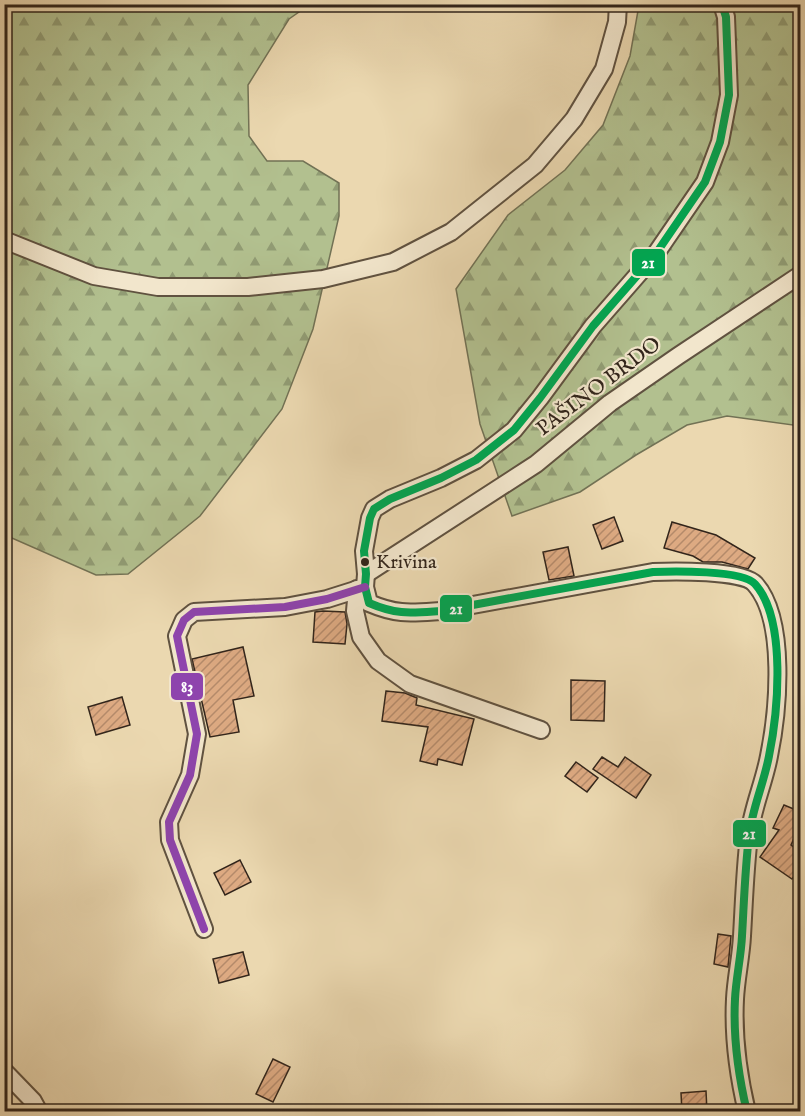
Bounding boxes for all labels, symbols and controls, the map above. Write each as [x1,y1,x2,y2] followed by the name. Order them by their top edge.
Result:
[631,248,666,277] line badge: 21
[641,254,655,274] text: 21
[531,330,667,443] street label: PAŠINO BRDO
[376,550,437,575] place label: Krivina
[359,556,371,568] marker: Krivina
[439,594,473,623] line badge: 21
[449,600,463,620] text: 21
[170,672,204,701] line badge: 83
[181,678,193,698] text: 83
[732,819,767,848] line badge: 21
[742,825,756,845] text: 21

